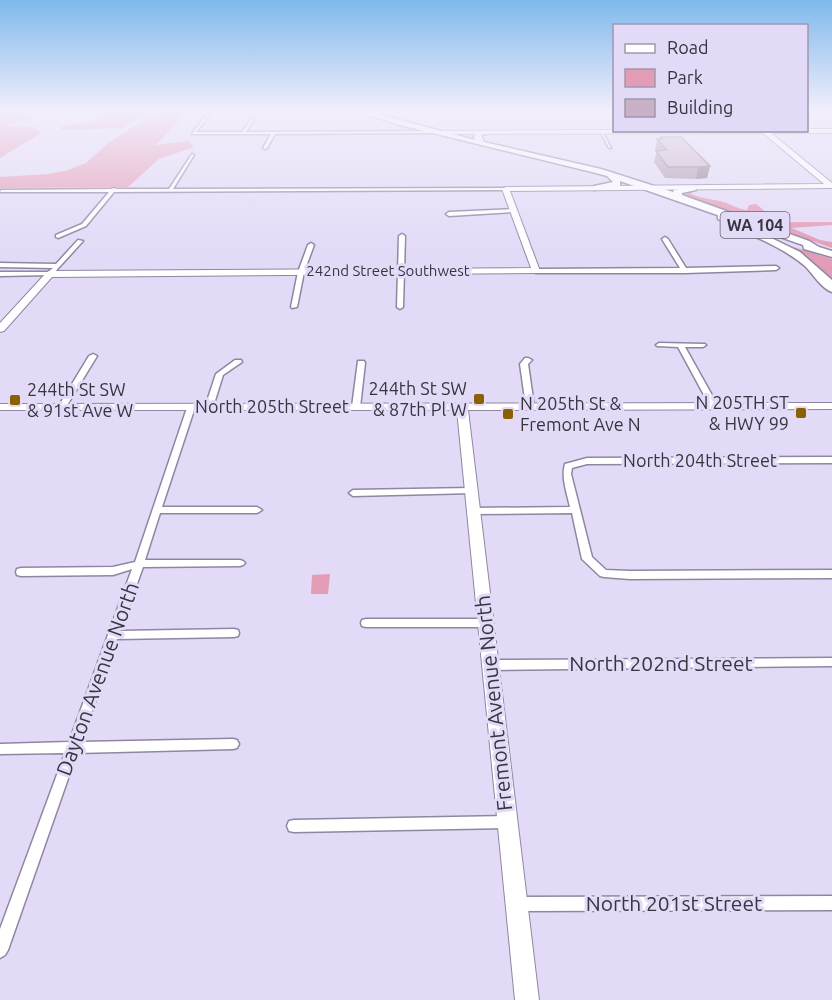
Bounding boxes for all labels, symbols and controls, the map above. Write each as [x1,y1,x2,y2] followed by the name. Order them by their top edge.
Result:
[613,24,808,132] legend
[667,37,709,57] text: Road
[667,67,703,87] text: Park
[667,97,733,117] text: Building
[720,212,789,238] road number: WA 104
[306,262,470,279] street label: 242nd Street Southwest
[368,378,467,419] place label: 244th St SW & 87th Pl W
[27,379,133,420] place label: 244th St SW & 91st Ave W
[472,392,486,406] marker: 244th St SW & 87th Pl W
[695,392,789,433] place label: N 205TH ST & HWY 99
[8,393,22,407] marker: 244th St SW & 91st Ave W
[520,393,641,434] place label: N 205th St & Fremont Ave N
[195,396,349,416] street label: North 205th Street
[794,406,808,420] marker: N 205TH ST & HWY 99
[501,407,515,421] marker: N 205th St & Fremont Ave N
[623,450,777,470] street label: North 204th Street
[51,579,143,779] street label: Dayton Avenue North
[470,594,516,812] street label: Fremont Avenue North
[569,651,753,675] street label: North 202nd Street
[586,891,762,915] street label: North 201st Street

